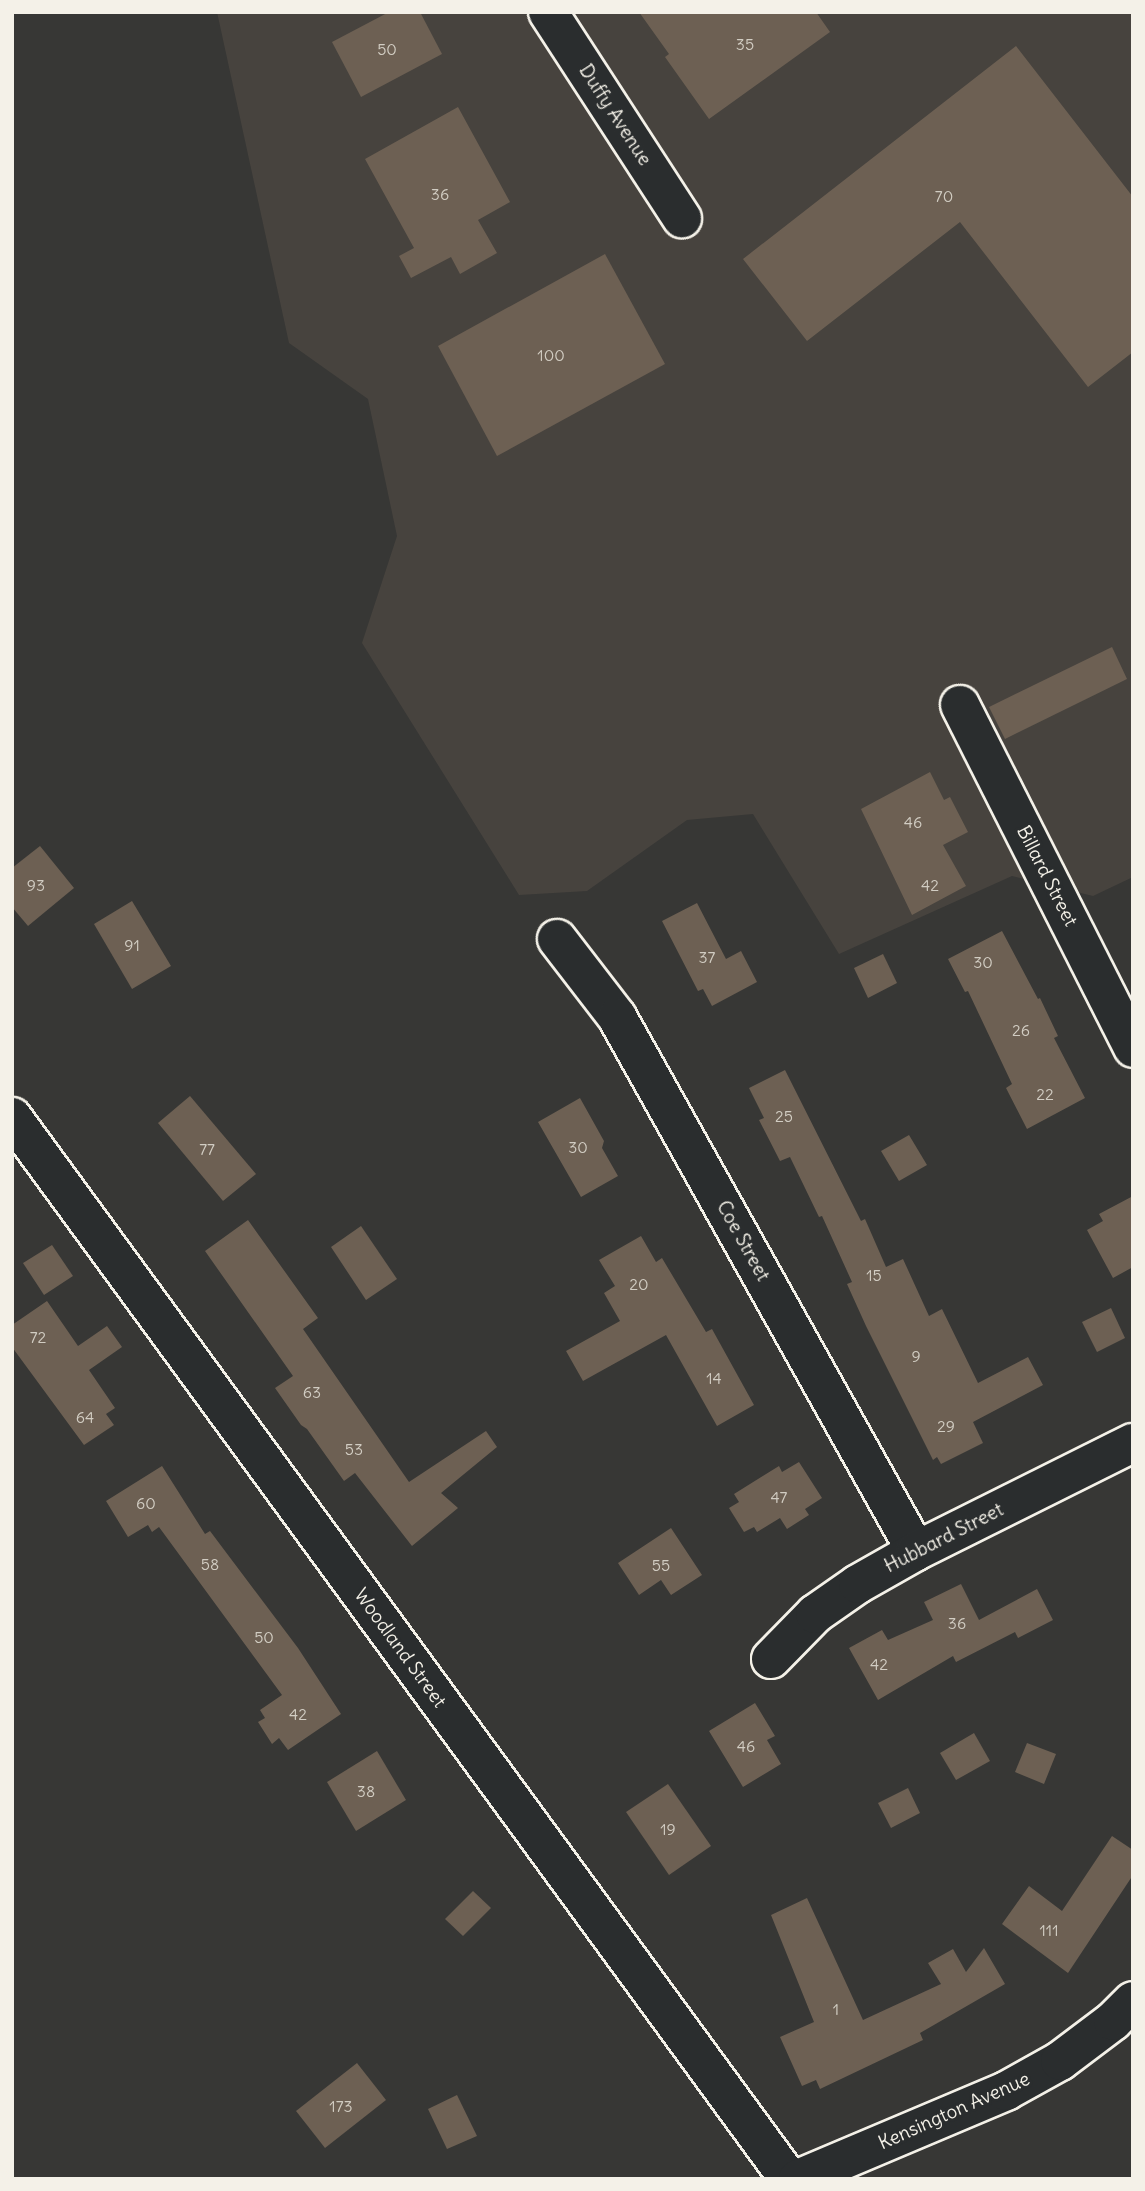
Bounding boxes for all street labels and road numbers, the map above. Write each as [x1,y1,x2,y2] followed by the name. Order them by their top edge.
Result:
[574,60,656,170] street label: Duffy Avenue
[1012,822,1082,930] street label: Billard Street
[712,1197,774,1285] street label: Coe Street
[881,1498,1007,1578] street label: Hubbard Street
[349,1584,451,1712] street label: Woodland Street
[875,2067,1033,2155] street label: Kensington Avenue

